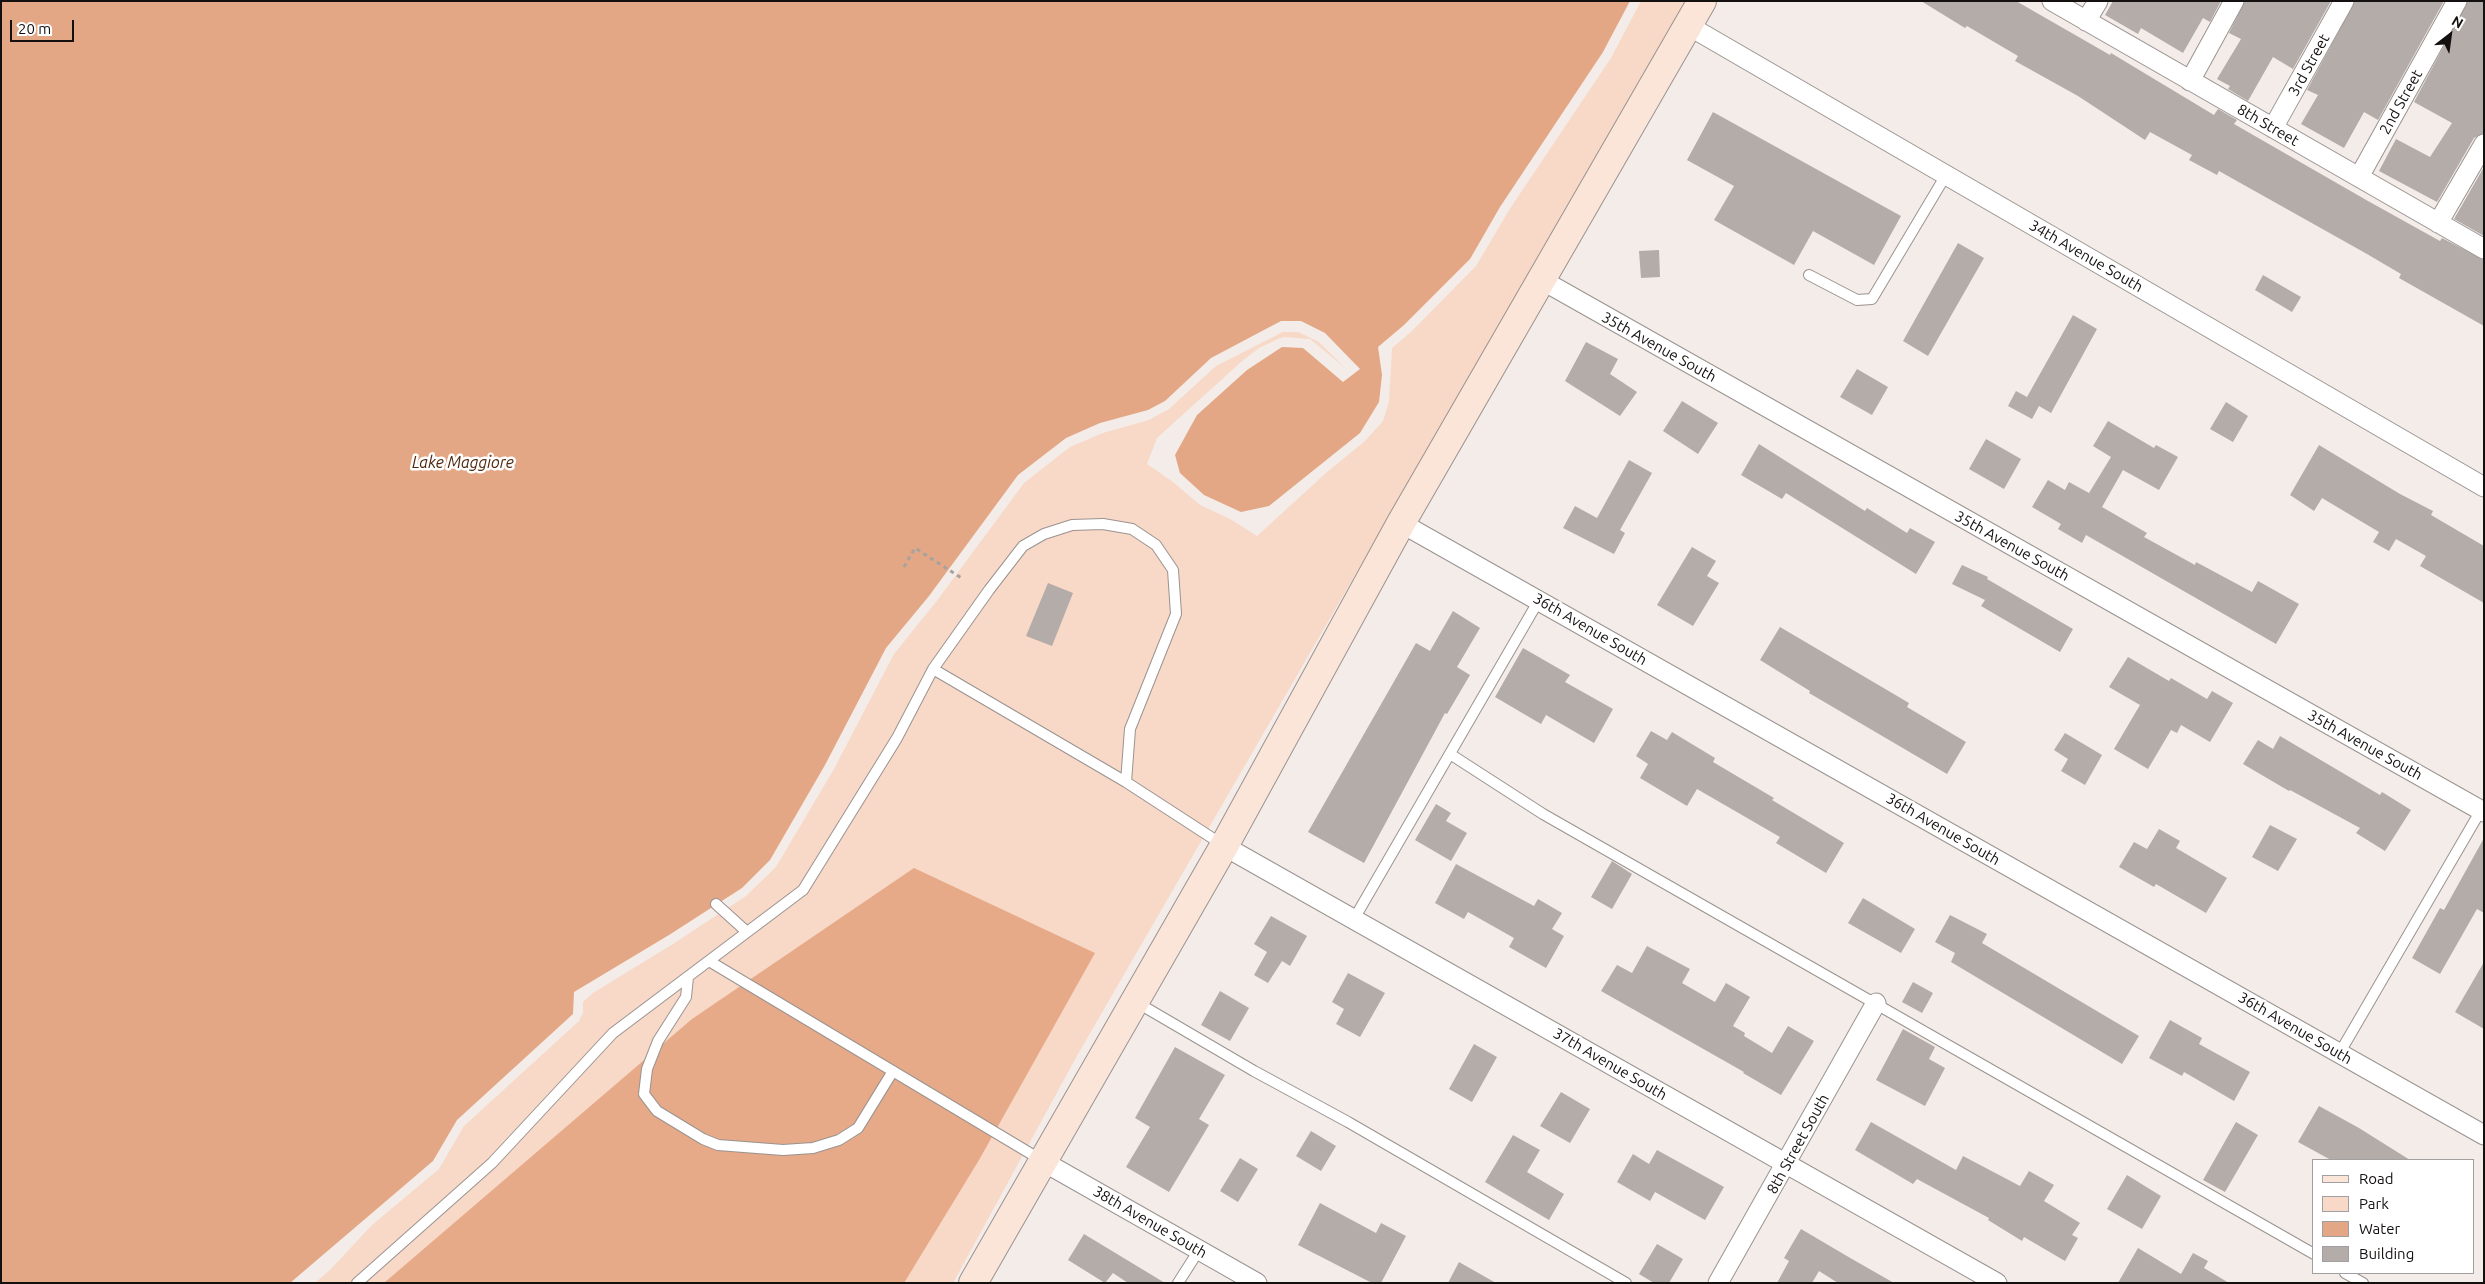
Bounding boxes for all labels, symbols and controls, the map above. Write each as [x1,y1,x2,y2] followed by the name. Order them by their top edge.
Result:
[12,10,76,42] scale bar
[2425,10,2475,60] north arrow
[2449,12,2466,32] text: N
[18,20,51,37] text: 20 m
[2285,31,2333,99] street label: 3rd Street
[2376,67,2426,137] street label: 2nd Street
[2234,100,2302,150] street label: 8th Street
[2026,216,2146,296] street label: 34th Avenue South
[1598,308,1720,386] street label: 35th Avenue South
[412,453,514,473] water label: Lake Maggiore
[1951,507,2073,585] street label: 35th Avenue South
[1530,589,1650,669] street label: 36th Avenue South
[2304,706,2426,784] street label: 35th Avenue South
[1883,789,2003,869] street label: 36th Avenue South
[2235,988,2355,1068] street label: 36th Avenue South
[1550,1024,1670,1104] street label: 37th Avenue South
[1763,1091,1833,1197] street label: 8th Street South
[2312,1159,2475,1274] legend
[2359,1170,2394,1187] text: Road
[1090,1182,1210,1262] street label: 38th Avenue South
[2359,1195,2389,1212] text: Park
[2359,1220,2400,1237] text: Water
[2359,1245,2414,1262] text: Building

